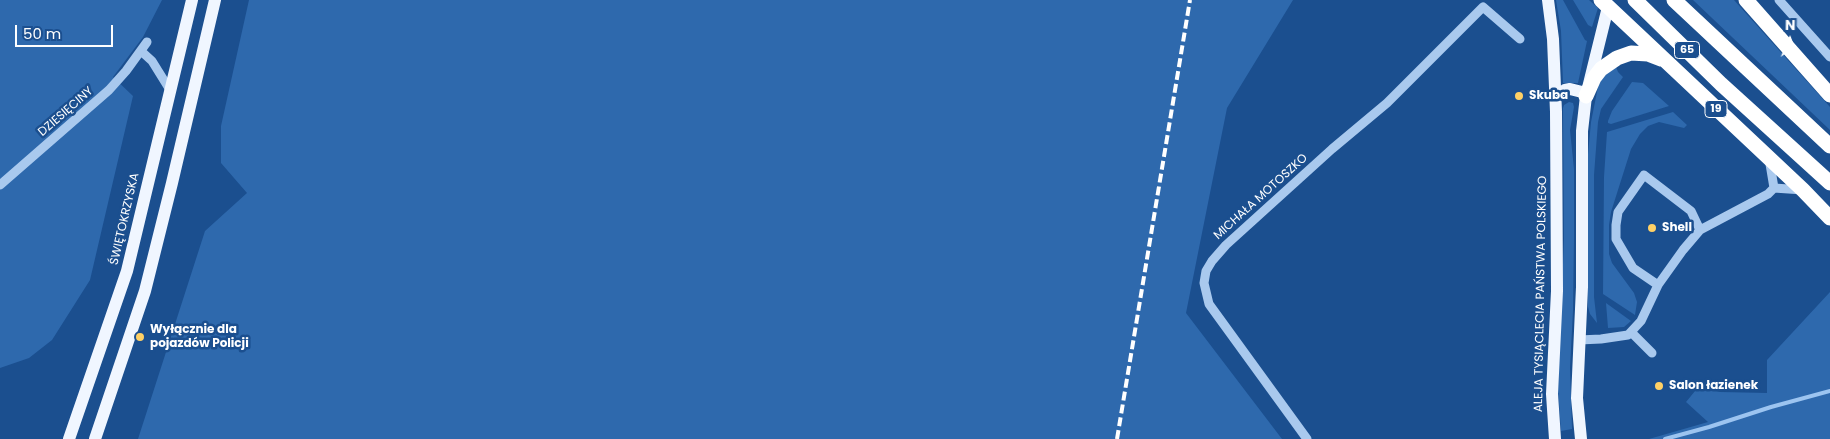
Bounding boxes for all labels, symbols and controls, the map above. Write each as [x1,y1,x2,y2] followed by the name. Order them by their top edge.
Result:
[18,15,115,47] scale bar
[1765,15,1815,65] north arrow
[1785,15,1796,35] text: N
[23,23,61,44] text: 50 m
[1674,42,1700,58] road number: 65
[36,84,96,140] street label: DZIESIĘCINY
[1529,89,1568,103] place label: Skuba
[1513,90,1525,102] marker: Skuba
[1705,100,1727,118] road number: 19
[1211,151,1311,243] street label: MICHAŁA MOTOSZKO
[107,172,143,266] street label: ŚWIĘTOKRZYSKA
[1532,176,1550,412] street label: ALEJA TYSIĄCLECIA PAŃSTWA POLSKIEGO
[1662,221,1692,235] place label: Shell
[1646,222,1658,234] marker: Shell
[150,323,249,351] place label: Wyłącznie dla pojazdów Policji
[134,331,146,343] marker: Wyłącznie dla pojazdów Policji
[1669,379,1758,393] place label: Salon łazienek
[1653,380,1665,392] marker: Salon łazienek

